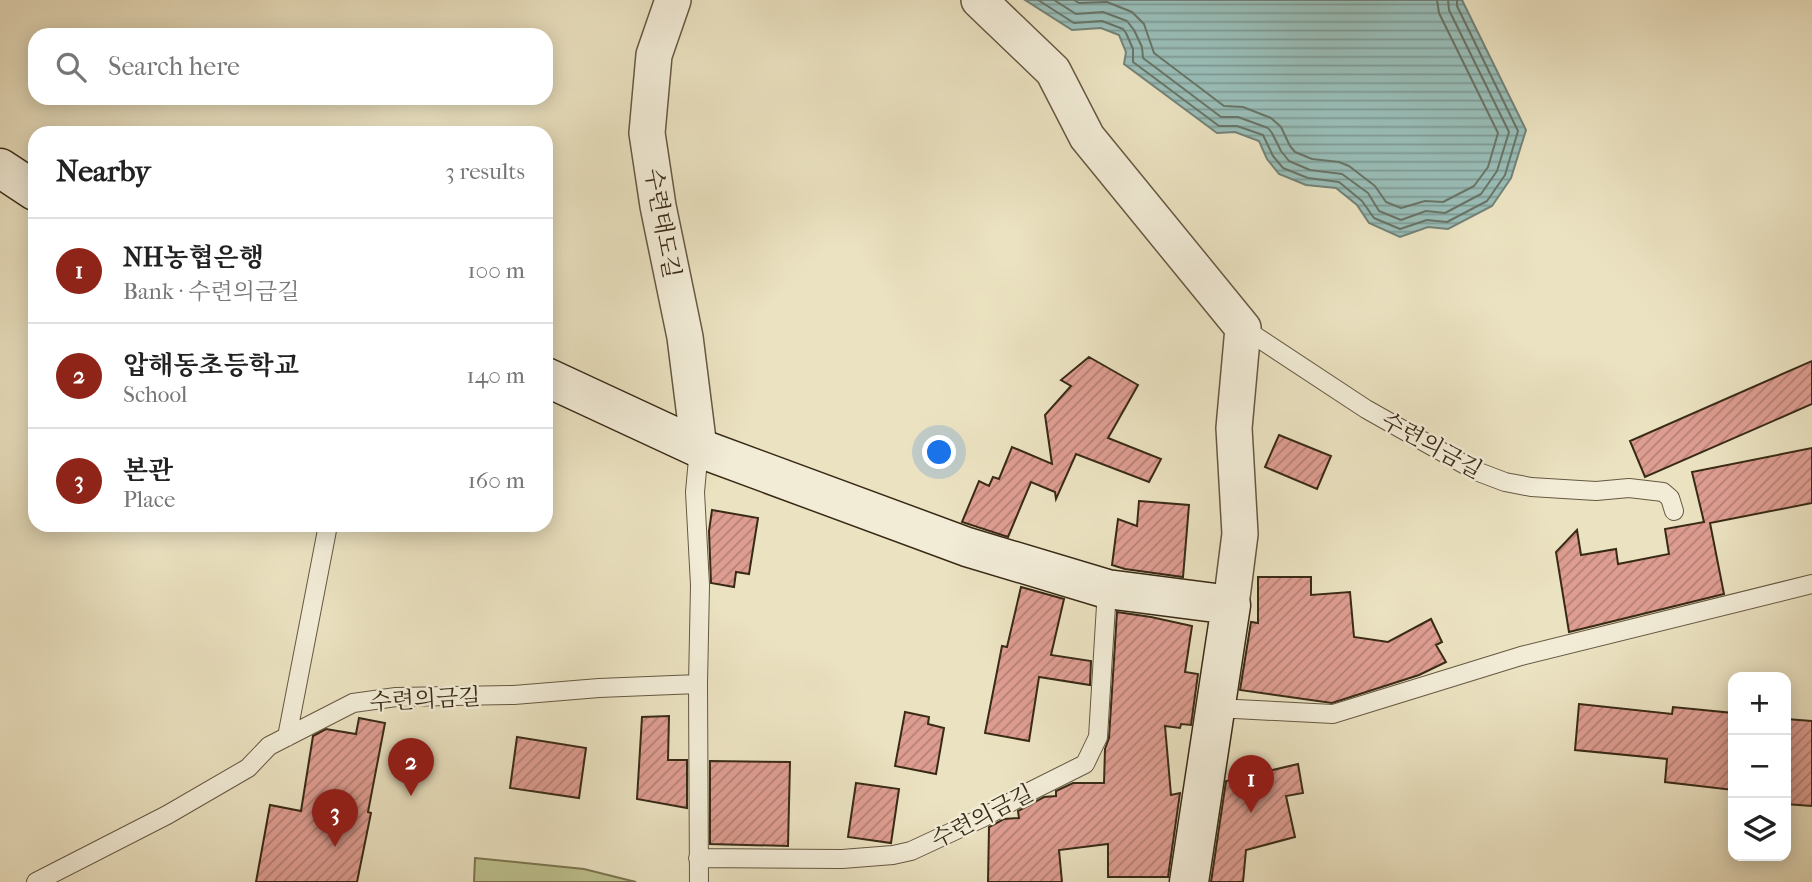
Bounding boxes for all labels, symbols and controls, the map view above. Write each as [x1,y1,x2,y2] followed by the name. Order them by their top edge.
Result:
[28,28,553,105] search box
[52,48,90,86] icon: search
[108,51,240,82] text: Search here
[56,154,151,189] text: Nearby
[445,158,525,185] text: 3 results
[640,166,685,280] street label: 수련태도길
[123,242,264,273] text: NH농협은행
[75,257,83,284] text: 1
[467,257,525,284] text: 100 m
[123,278,299,305] text: Bank · 수련의금길
[123,350,299,381] text: 압해동초등학교
[73,362,85,389] text: 2
[466,362,525,389] text: 140 m
[123,381,187,408] text: School
[1377,407,1487,484] street label: 수련의금길
[922,435,956,469] your location
[123,455,173,486] text: 본관
[74,467,84,494] text: 3
[468,467,525,494] text: 160 m
[123,486,175,513] text: Place
[1728,672,1791,861] map controls
[1728,672,1791,735] button: +
[369,683,481,716] street label: 수련의금길
[1728,735,1791,798] button: −
[388,738,434,796] pin: 2
[1228,755,1274,813] pin: 1
[927,779,1038,854] street label: 수련의금길
[312,789,358,847] pin: 3
[1728,798,1791,861] button: layers

